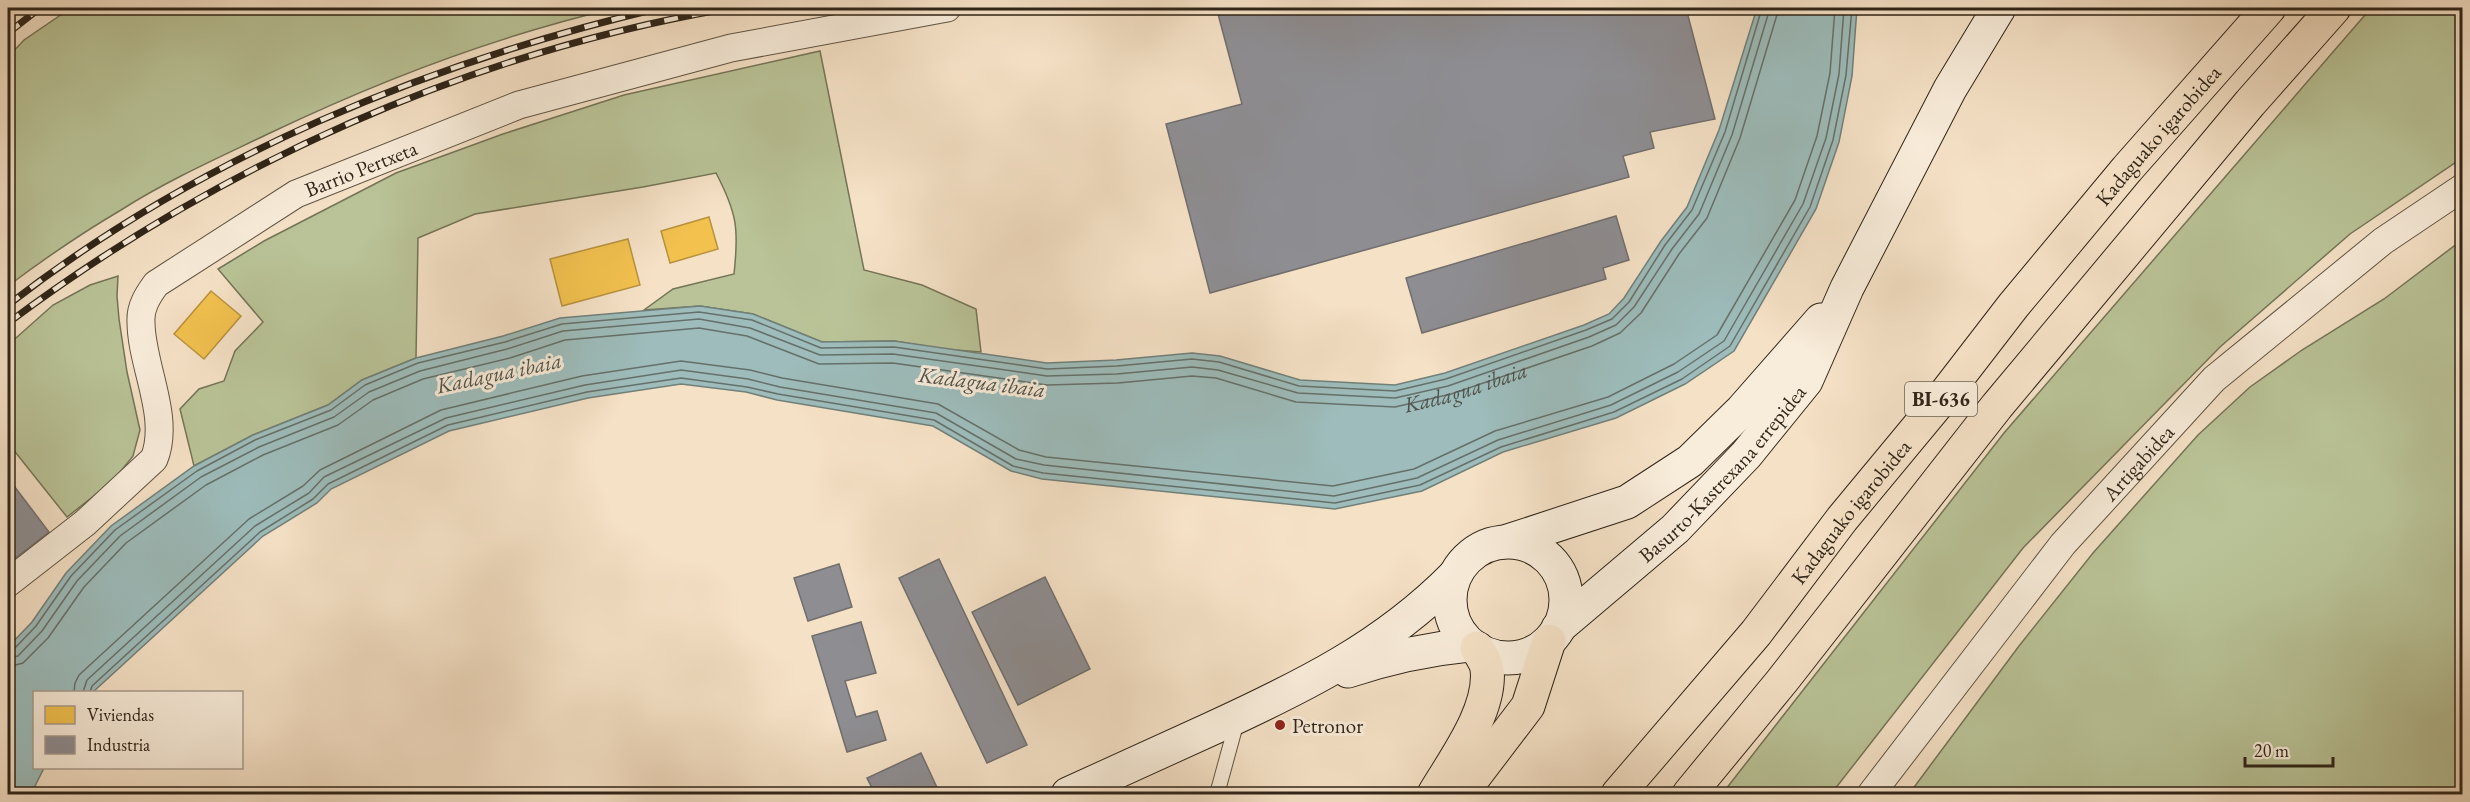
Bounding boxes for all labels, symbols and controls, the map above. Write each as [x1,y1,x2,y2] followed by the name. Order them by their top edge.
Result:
[2089,59,2227,211] street label: Kadaguako igarobidea
[301,133,421,203] street label: Barrio Pertxeta
[433,346,564,401] water label: Kadagua ibaia
[1400,355,1531,419] water label: Kadagua ibaia
[916,360,1047,404] water label: Kadagua ibaia
[1633,378,1812,568] street label: Basurto-Kastrexana errepidea
[1905,382,1977,416] road number: BI-636
[2095,418,2180,507] street label: Artigabidea
[1784,433,1917,589] street label: Kadaguako igarobidea
[33,691,243,769] legend
[87,703,154,726] text: Viviendas
[1292,712,1363,739] place label: Petronor
[1273,718,1287,732] marker: Petronor
[2245,730,2334,768] scale bar
[87,733,151,756] text: Industria
[2254,739,2289,762] text: 20 m

